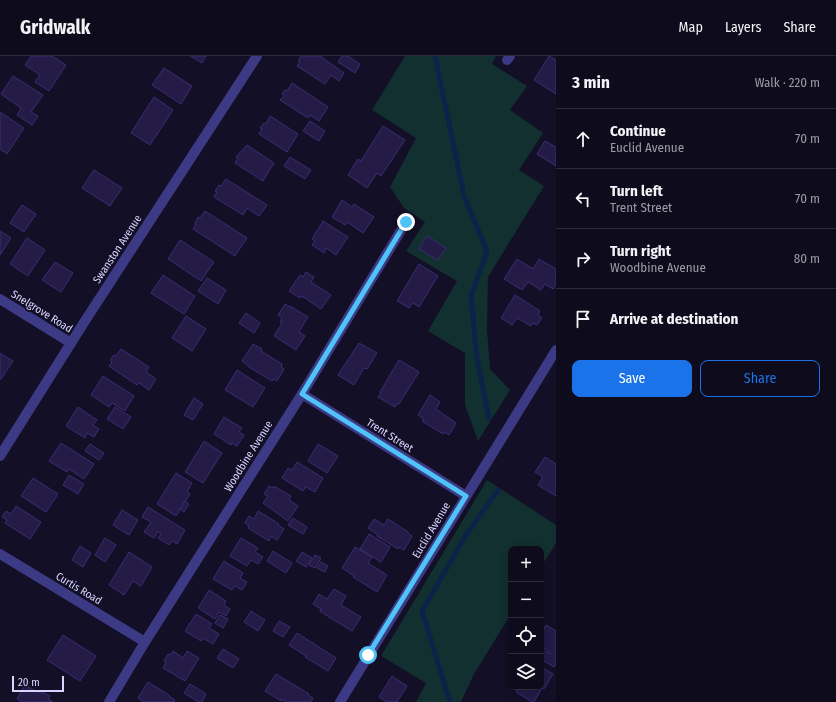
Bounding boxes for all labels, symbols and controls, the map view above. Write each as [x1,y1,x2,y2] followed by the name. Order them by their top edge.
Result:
[20,16,90,39] text: Gridwalk
[679,19,703,36] text: Map
[725,19,761,36] text: Layers
[783,19,816,36] text: Share
[572,72,610,93] text: 3 min
[755,75,820,90] text: Walk · 220 m
[610,122,666,140] text: Continue
[572,128,594,150] icon: ahead
[795,131,820,146] text: 70 m
[610,140,684,155] text: Euclid Avenue
[610,182,663,200] text: Turn left
[572,188,594,210] icon: left
[795,191,820,206] text: 70 m
[610,200,672,215] text: Trent Street
[90,213,144,286] street label: Swanston Avenue
[397,213,415,231] route end
[610,242,671,260] text: Turn right
[572,248,594,270] icon: right
[794,251,820,266] text: 80 m
[610,260,706,275] text: Woodbine Avenue
[9,287,75,335] street label: Snelgrove Road
[572,308,594,330] icon: arrive
[610,310,738,328] text: Arrive at destination
[572,360,692,397] button: Save
[700,360,820,397] button: Share
[364,416,416,455] street label: Trent Street
[221,418,275,494] street label: Woodbine Avenue
[410,500,453,560] street label: Euclid Avenue
[508,546,544,690] map controls
[508,546,544,582] button: +
[53,570,104,607] street label: Curtis Road
[508,582,544,618] button: −
[508,618,544,654] button: locate
[359,646,377,664] route start
[508,654,544,690] button: layers
[12,674,64,693] scale bar
[18,676,40,689] text: 20 m

